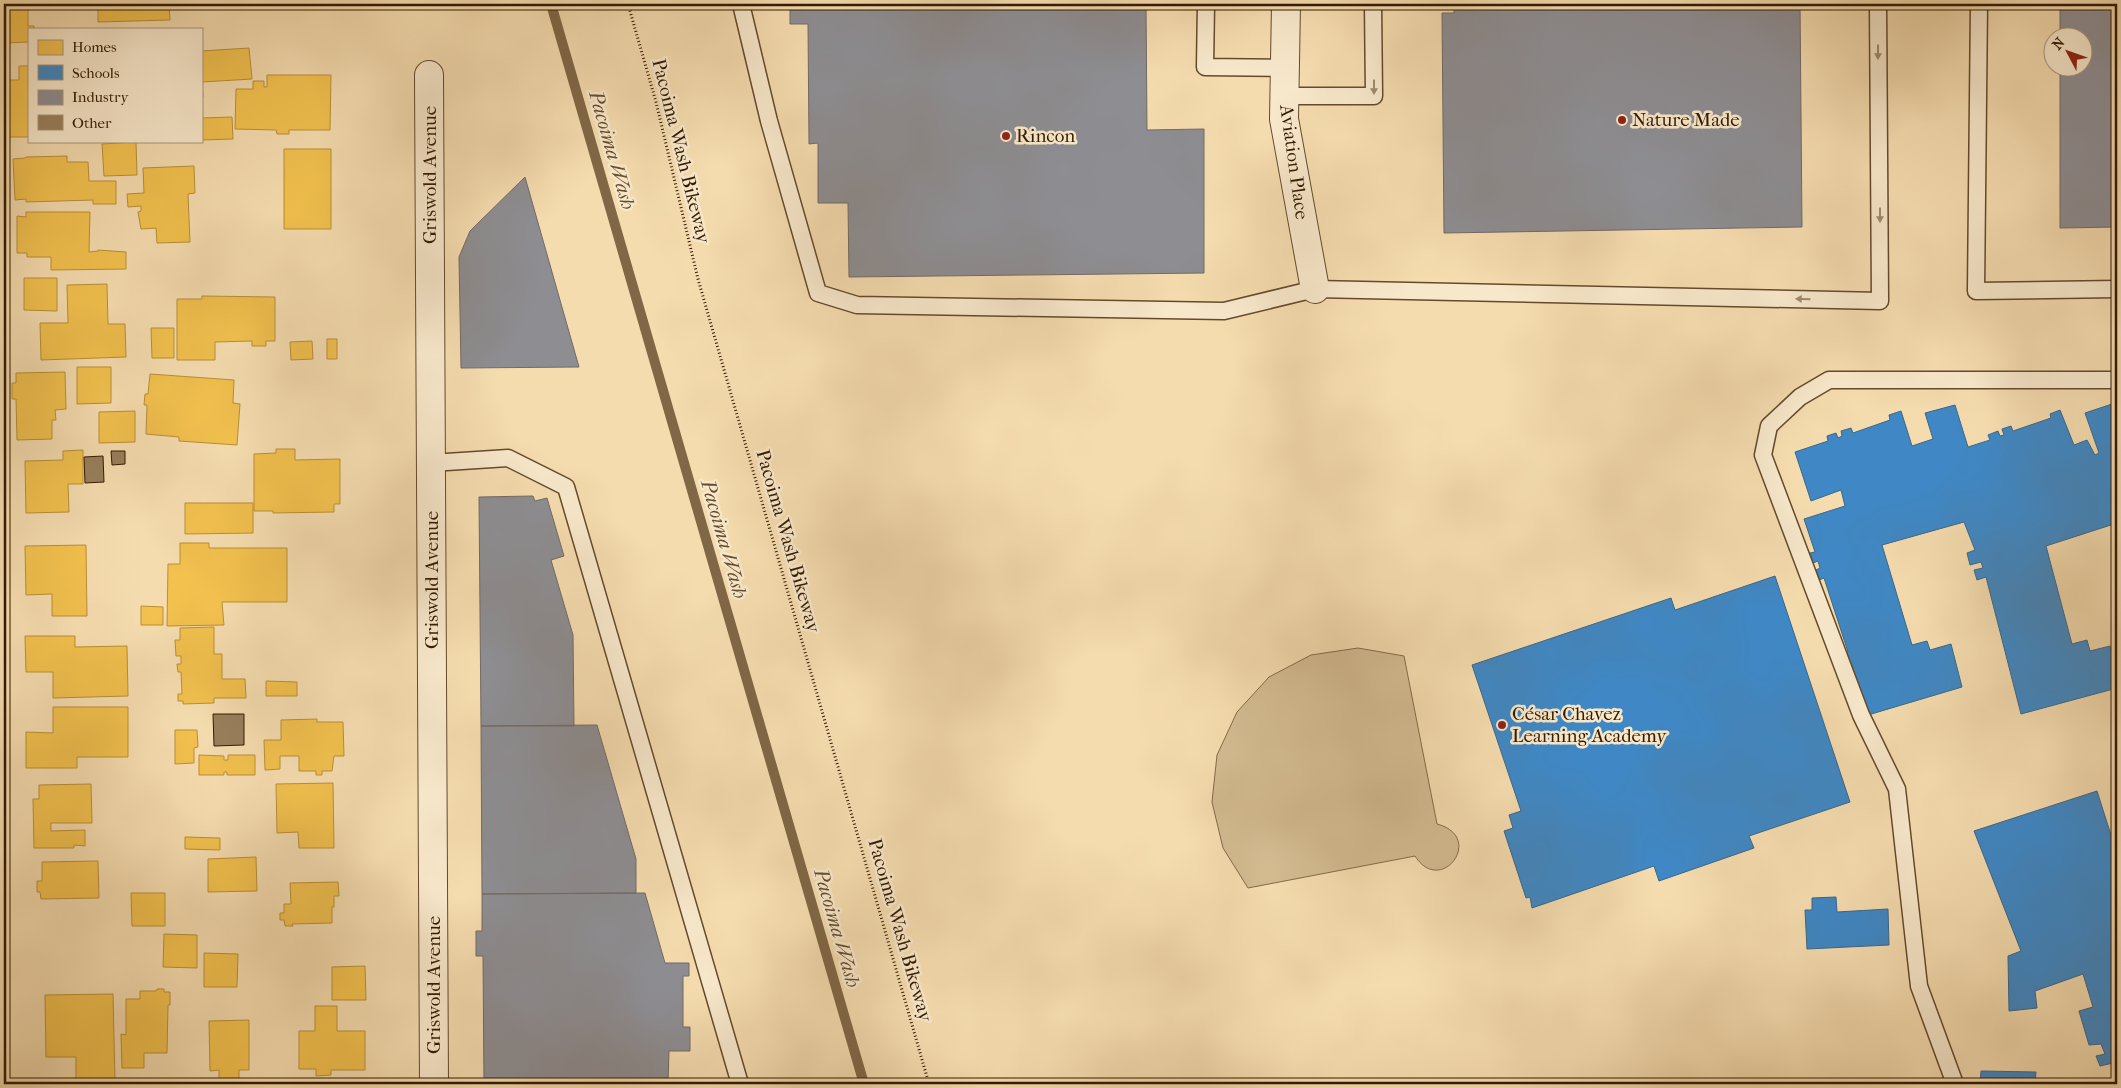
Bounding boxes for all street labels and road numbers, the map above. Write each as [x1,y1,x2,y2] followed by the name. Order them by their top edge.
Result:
[647,57,715,246] street label: Pacoima Wash Bikeway
[1275,102,1313,221] street label: Aviation Place
[419,106,441,244] street label: Griswold Avenue
[751,447,825,636] street label: Pacoima Wash Bikeway
[421,511,443,649] street label: Griswold Avenue
[863,836,937,1025] street label: Pacoima Wash Bikeway
[423,916,445,1054] street label: Griswold Avenue

